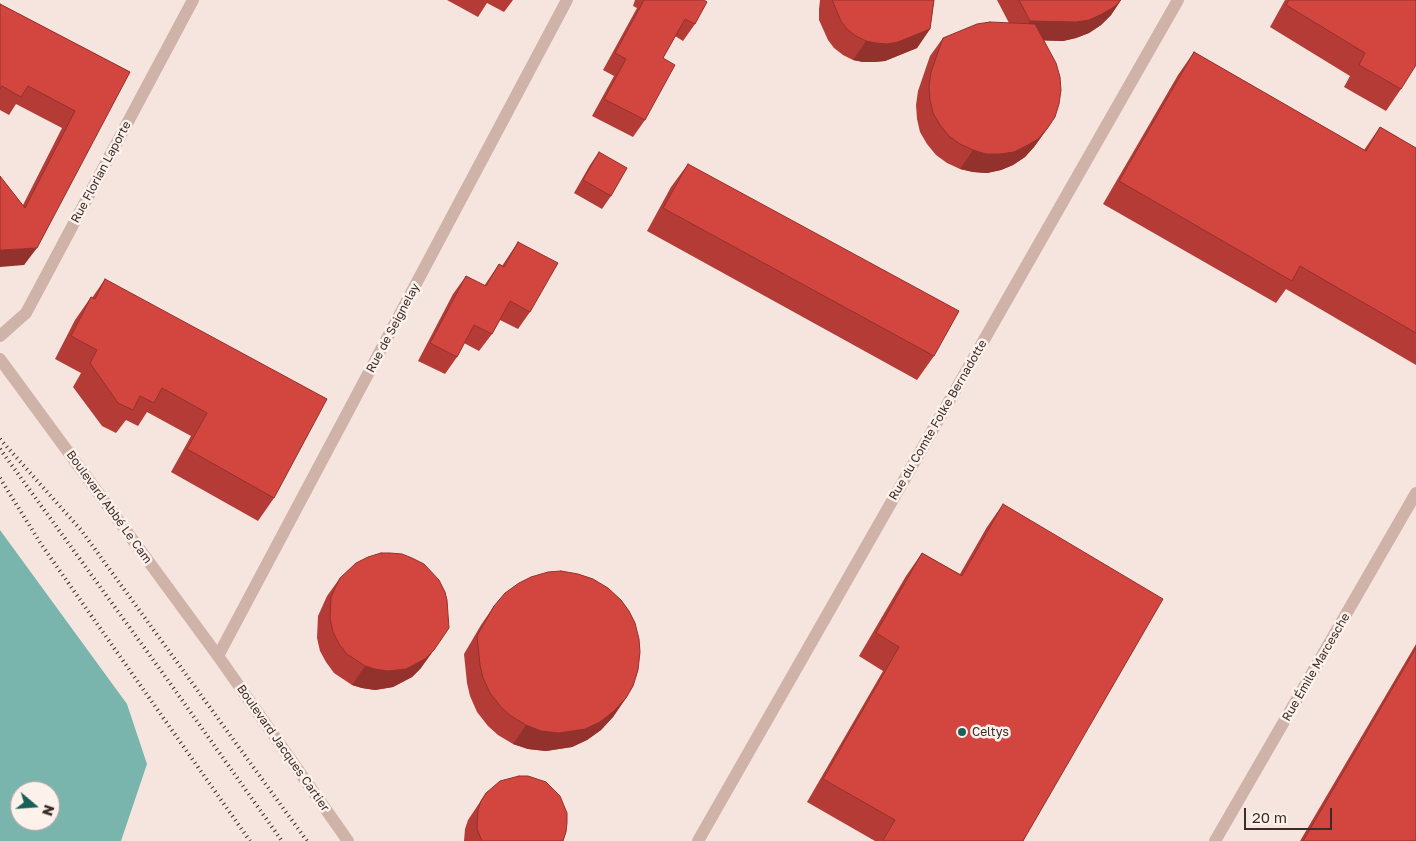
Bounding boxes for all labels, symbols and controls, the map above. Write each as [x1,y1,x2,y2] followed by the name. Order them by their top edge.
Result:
[68,119,134,225] street label: Rue Florian Laporte
[363,281,423,375] street label: Rue de Seignelay
[886,337,990,503] street label: Rue du Comte Folke Bernadotte
[63,448,155,566] street label: Boulevard Abbé Le Cam
[1279,610,1353,724] street label: Rue Émile Marcesche
[234,682,332,814] street label: Boulevard Jacques Cartier
[972,725,1009,739] place label: Celtys
[956,726,968,738] marker: Celtys
[10,781,60,831] north arrow
[1246,798,1334,830] scale bar
[39,803,59,818] text: N
[1252,808,1287,826] text: 20 m

